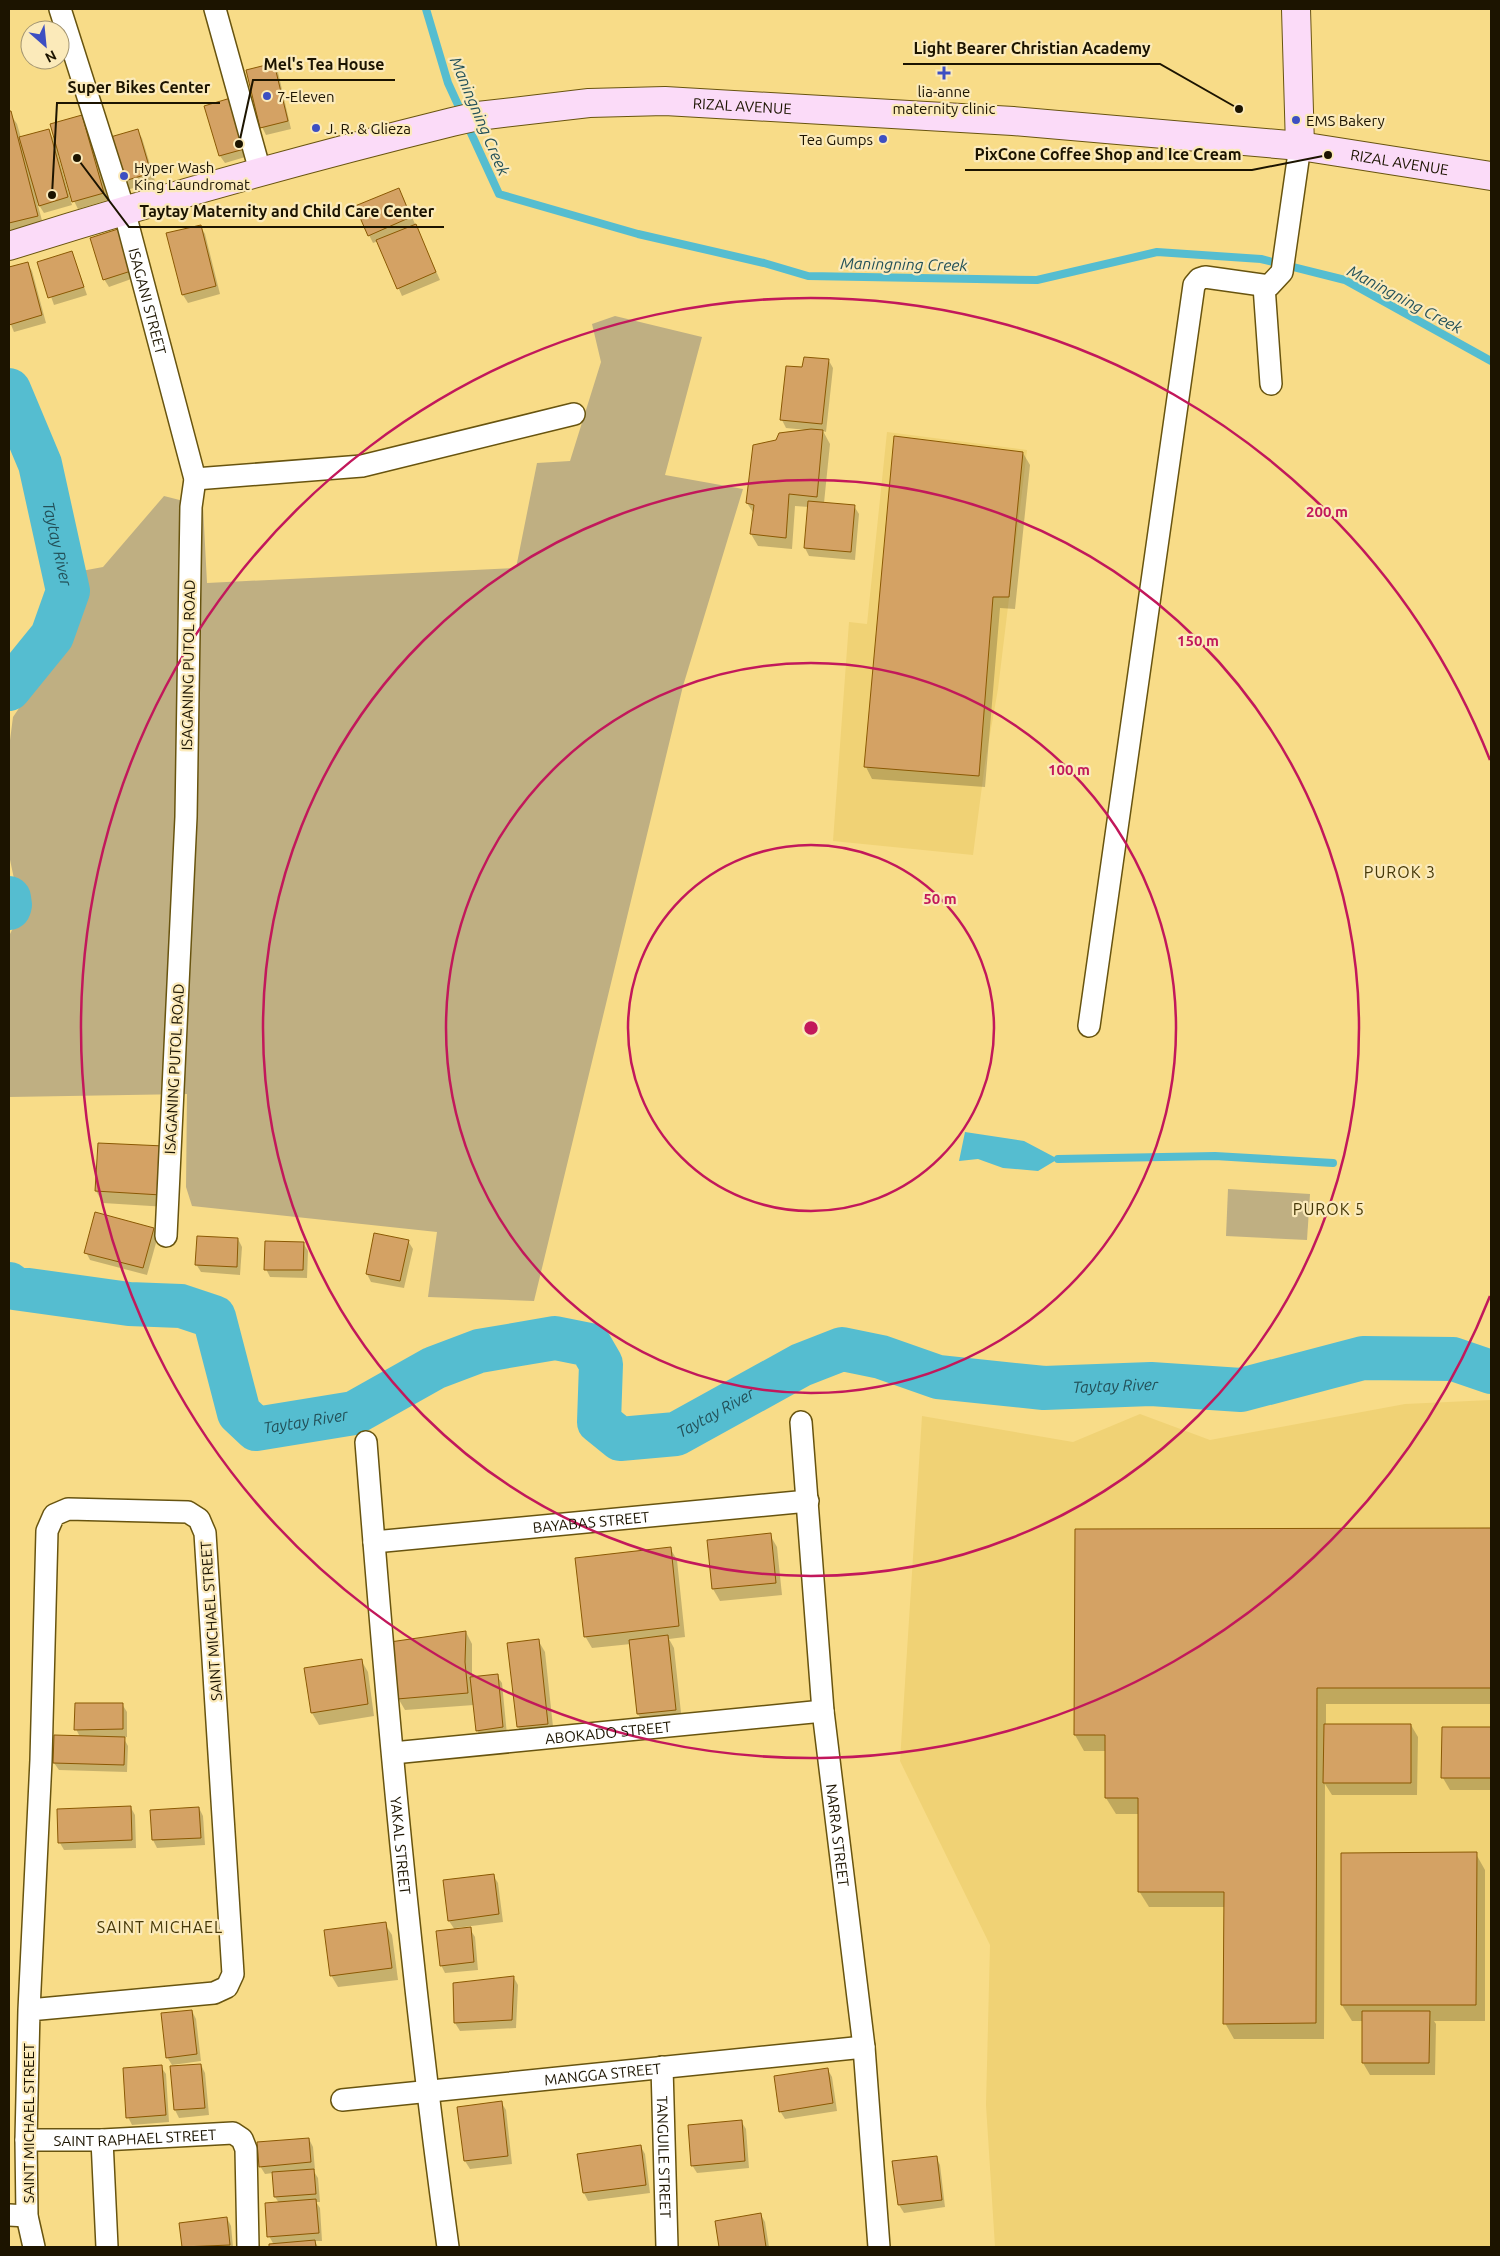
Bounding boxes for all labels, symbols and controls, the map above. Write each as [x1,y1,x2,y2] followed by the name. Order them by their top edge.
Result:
[20,20,70,70] north arrow
[903,33,1160,64] callout: Light Bearer Christian Academy
[913,39,1151,57] text: Light Bearer Christian Academy
[43,47,59,66] text: N
[253,49,395,80] callout: Mel's Tea House
[447,54,513,179] water label: Maningning Creek
[263,55,385,73] text: Mel's Tea House
[937,66,951,80] marker: lia-anne maternity clinic
[57,72,220,103] callout: Super Bikes Center
[68,78,211,96] text: Super Bikes Center
[892,83,996,117] place label: lia-anne maternity clinic
[277,88,335,105] place label: 7-Eleven
[261,90,273,102] marker: 7-Eleven
[692,94,792,117] street label: RIZAL AVENUE
[1306,112,1385,129] place label: EMS Bakery
[1290,114,1302,126] marker: EMS Bakery
[326,120,411,137] place label: J. R. & Glieza
[310,122,322,134] marker: J. R. & Glieza
[799,131,873,148] place label: Tea Gumps
[877,133,889,145] marker: Tea Gumps
[965,139,1252,170] callout: PixCone Coffee Shop and Ice Cream
[975,145,1241,163] text: PixCone Coffee Shop and Ice Cream
[1349,146,1450,178] street label: RIZAL AVENUE
[134,159,250,193] place label: Hyper Wash King Laundromat
[118,170,130,182] marker: Hyper Wash King Laundromat
[129,196,444,227] callout: Taytay Maternity and Child Care Center
[140,202,435,220] text: Taytay Maternity and Child Care Center
[126,246,170,357] street label: ISAGANI STREET
[840,254,969,274] water label: Maningning Creek
[1345,261,1466,337] water label: Maningning Creek
[40,500,76,588] water label: Taytay River
[1306,503,1348,520] text: 200 m
[178,579,198,751] street label: ISAGANING PUTOL ROAD
[1177,632,1219,649] text: 150 m
[1048,761,1090,778] text: 100 m
[1364,863,1436,881] district label: PUROK 3
[923,890,957,907] text: 50 m
[161,983,187,1155] street label: ISAGANING PUTOL ROAD
[802,1019,820,1037] centre of rings
[1293,1200,1365,1218] district label: PUROK 5
[1072,1375,1159,1396] water label: Taytay River
[674,1383,758,1441] water label: Taytay River
[262,1405,350,1437] water label: Taytay River
[532,1507,651,1535] street label: BAYABAS STREET
[197,1540,225,1702] street label: SAINT MICHAEL STREET
[544,1717,673,1747] street label: ABOKADO STREET
[823,1783,853,1888] street label: NARRA STREET
[388,1796,414,1896] street label: YAKAL STREET
[97,1918,223,1936] district label: SAINT MICHAEL
[20,2042,37,2203] street label: SAINT MICHAEL STREET
[543,2059,663,2088] street label: MANGGA STREET
[654,2096,675,2219] street label: TANGUILE STREET
[54,2125,217,2149] street label: SAINT RAPHAEL STREET

